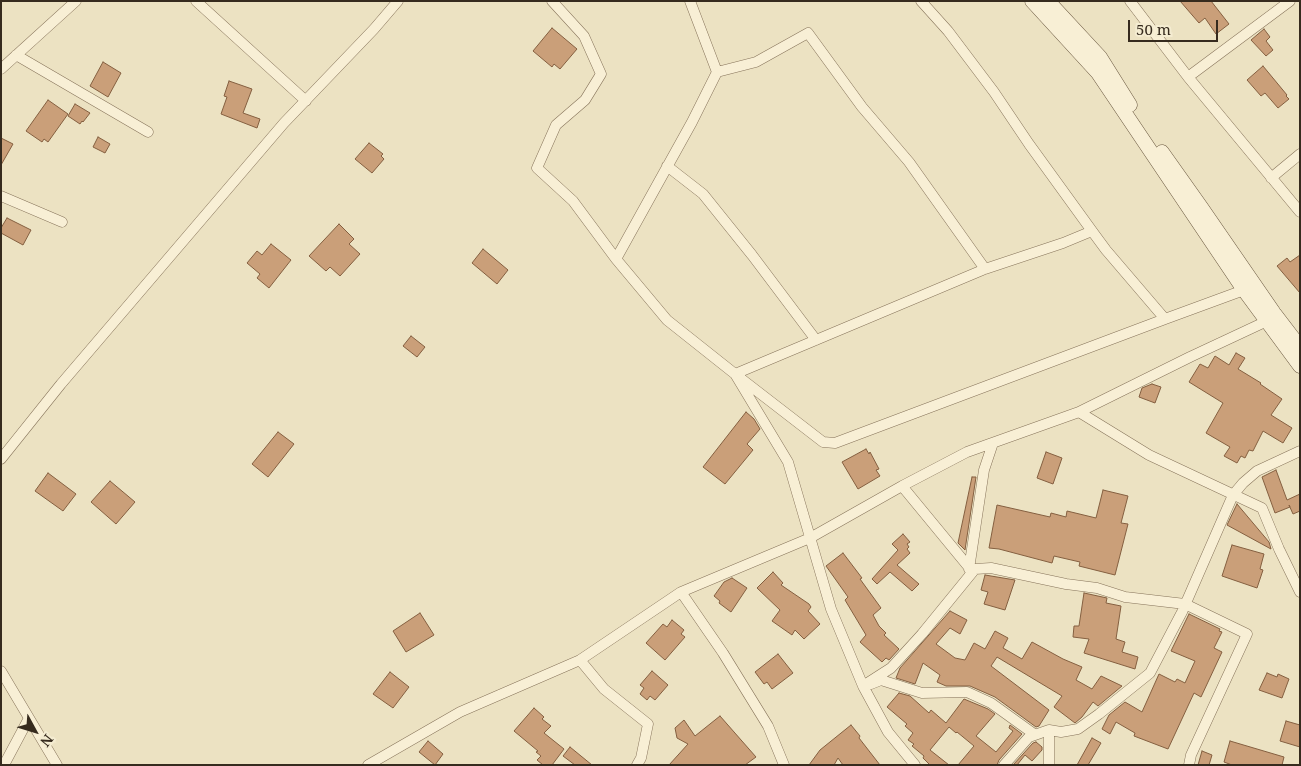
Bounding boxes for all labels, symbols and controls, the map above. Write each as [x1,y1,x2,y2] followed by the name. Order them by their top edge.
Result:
[1131,10,1221,42] scale bar
[1136,19,1171,39] text: 50 m
[10,706,60,756] north arrow
[36,730,58,751] text: N

